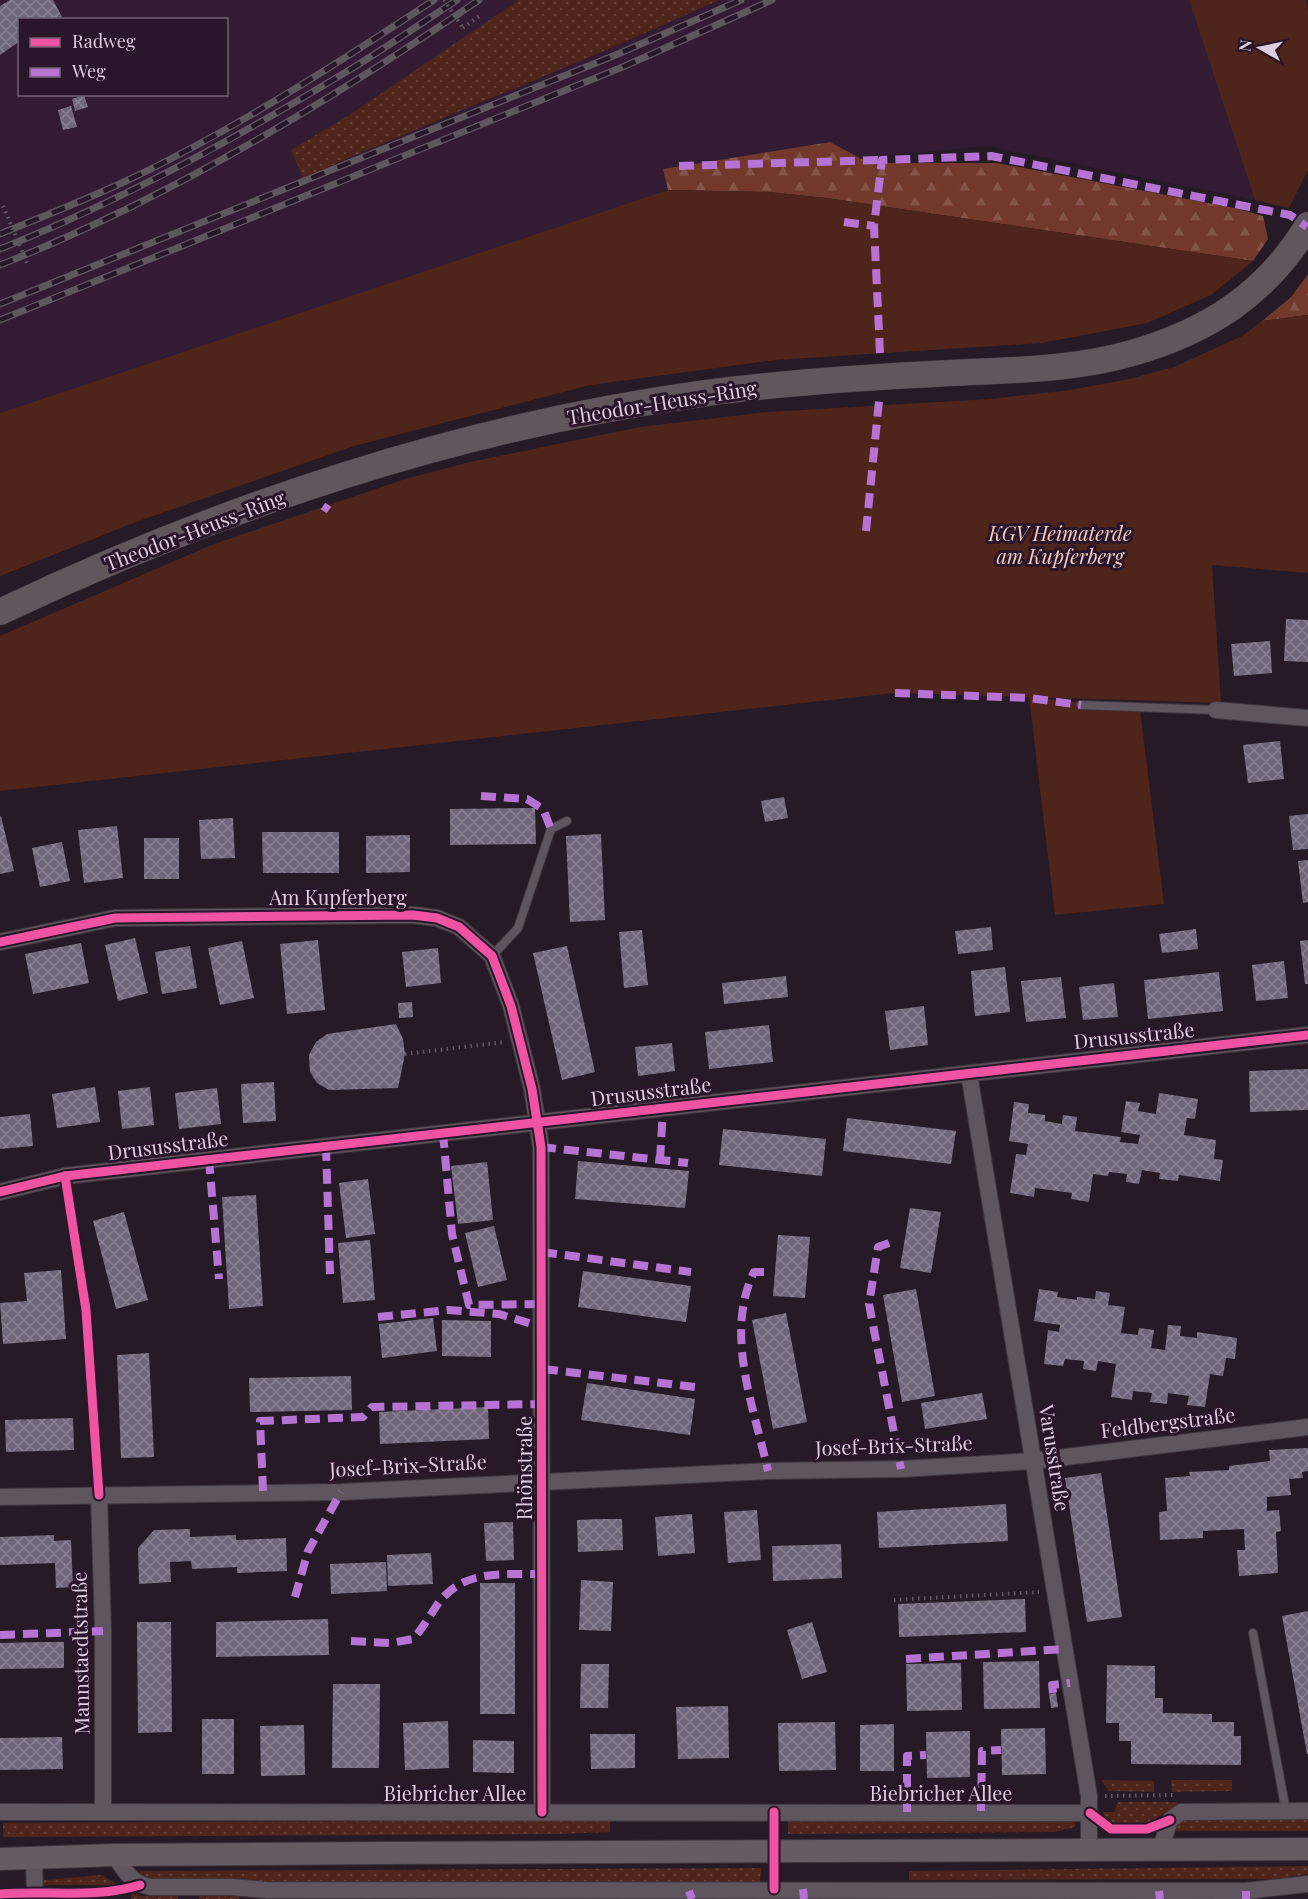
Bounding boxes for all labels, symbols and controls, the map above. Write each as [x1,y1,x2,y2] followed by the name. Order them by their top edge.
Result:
[18,18,228,96] legend
[1230,18,1290,78] north arrow
[72,29,136,53] text: Radweg
[1233,38,1256,53] text: N
[71,59,106,83] text: Weg
[565,373,759,430] street label: Theodor-Heuss-Ring
[100,483,289,577] street label: Theodor-Heuss-Ring
[988,519,1132,569] park label: KGV Heimaterde am Kupferberg
[268,883,407,910] street label: Am Kupferberg
[1072,1015,1196,1054] street label: Drususstraße
[589,1070,713,1111] street label: Drususstraße
[106,1124,230,1165] street label: Drususstraße
[1099,1400,1237,1443] street label: Feldbergstraße
[1034,1402,1077,1513] street label: Varusstraße
[510,1416,537,1520] street label: Rhönstraße
[814,1428,973,1461] street label: Josef-Brix-Straße
[328,1447,487,1482] street label: Josef-Brix-Straße
[65,1571,94,1735] street label: Mannstaedtstraße
[384,1779,526,1806] street label: Biebricher Allee
[870,1779,1012,1806] street label: Biebricher Allee

